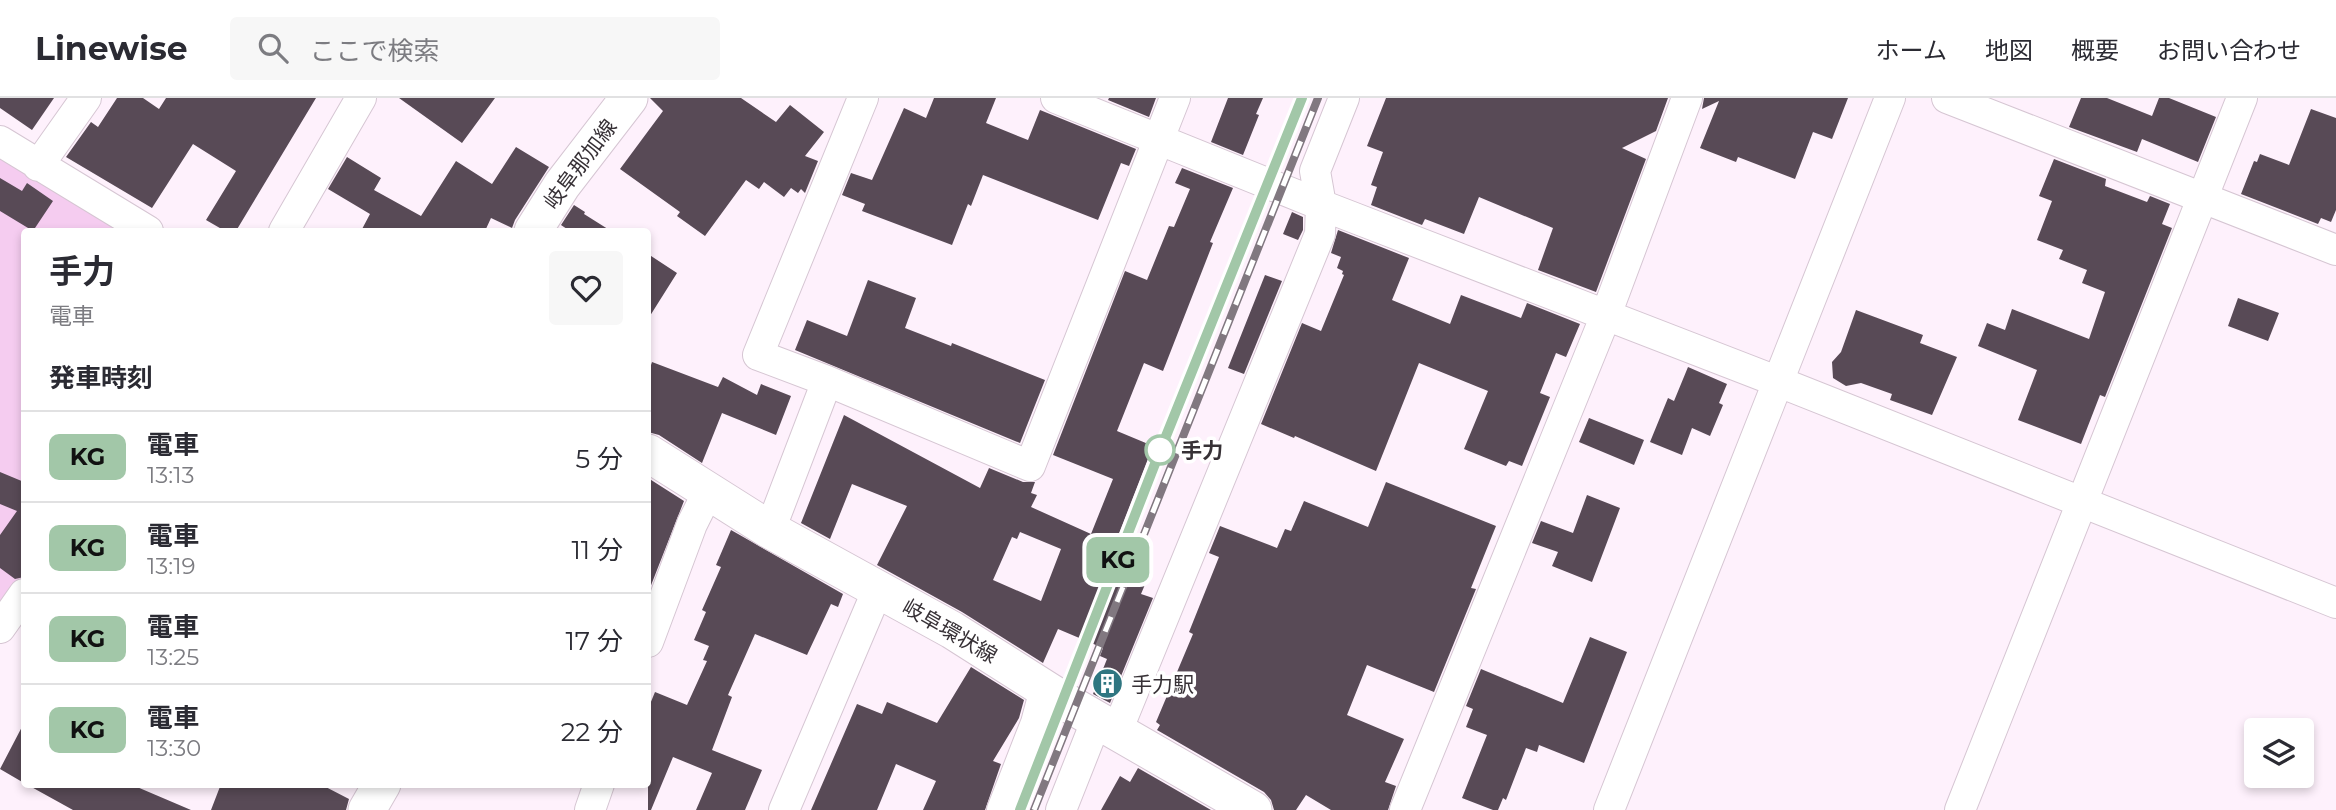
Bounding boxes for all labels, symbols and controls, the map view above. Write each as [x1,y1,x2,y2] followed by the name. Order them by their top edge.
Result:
[230,17,720,80] search box
[35,28,188,68] text: Linewise
[254,29,292,67] icon: search
[310,35,440,67] text: ここで検索
[1876,36,1947,65] text: ホーム
[1985,36,2033,65] text: 地図
[2071,36,2119,65] text: 概要
[2157,36,2301,65] text: お問い合わせ
[538,115,622,213] street label: 岐阜那加線
[49,251,115,291] text: 手力
[549,251,623,325] button: heart
[49,302,95,330] text: 電車
[49,362,153,394] text: 発車時刻
[147,429,199,461] text: 電車
[1145,435,1175,465] marker: 手力
[1181,438,1223,463] place label: 手力
[70,442,105,471] text: KG
[575,443,623,475] text: 5 分
[147,461,194,489] text: 13:13
[147,520,199,552] text: 電車
[70,533,105,562] text: KG
[571,534,623,566] text: 11 分
[1086,537,1150,583] line badge: KG
[1100,545,1136,574] text: KG
[147,552,195,580] text: 13:19
[898,594,1002,668] street label: 岐阜環状線
[147,611,199,643] text: 電車
[70,624,105,653] text: KG
[565,625,623,657] text: 17 分
[147,643,199,671] text: 13:25
[1091,667,1125,701] building icon: 手力駅
[1131,672,1194,697] place label: 手力駅
[147,702,199,734] text: 電車
[70,715,105,744] text: KG
[561,716,623,748] text: 22 分
[2244,718,2314,788] map controls
[2244,718,2314,788] button: layers
[147,734,201,762] text: 13:30

